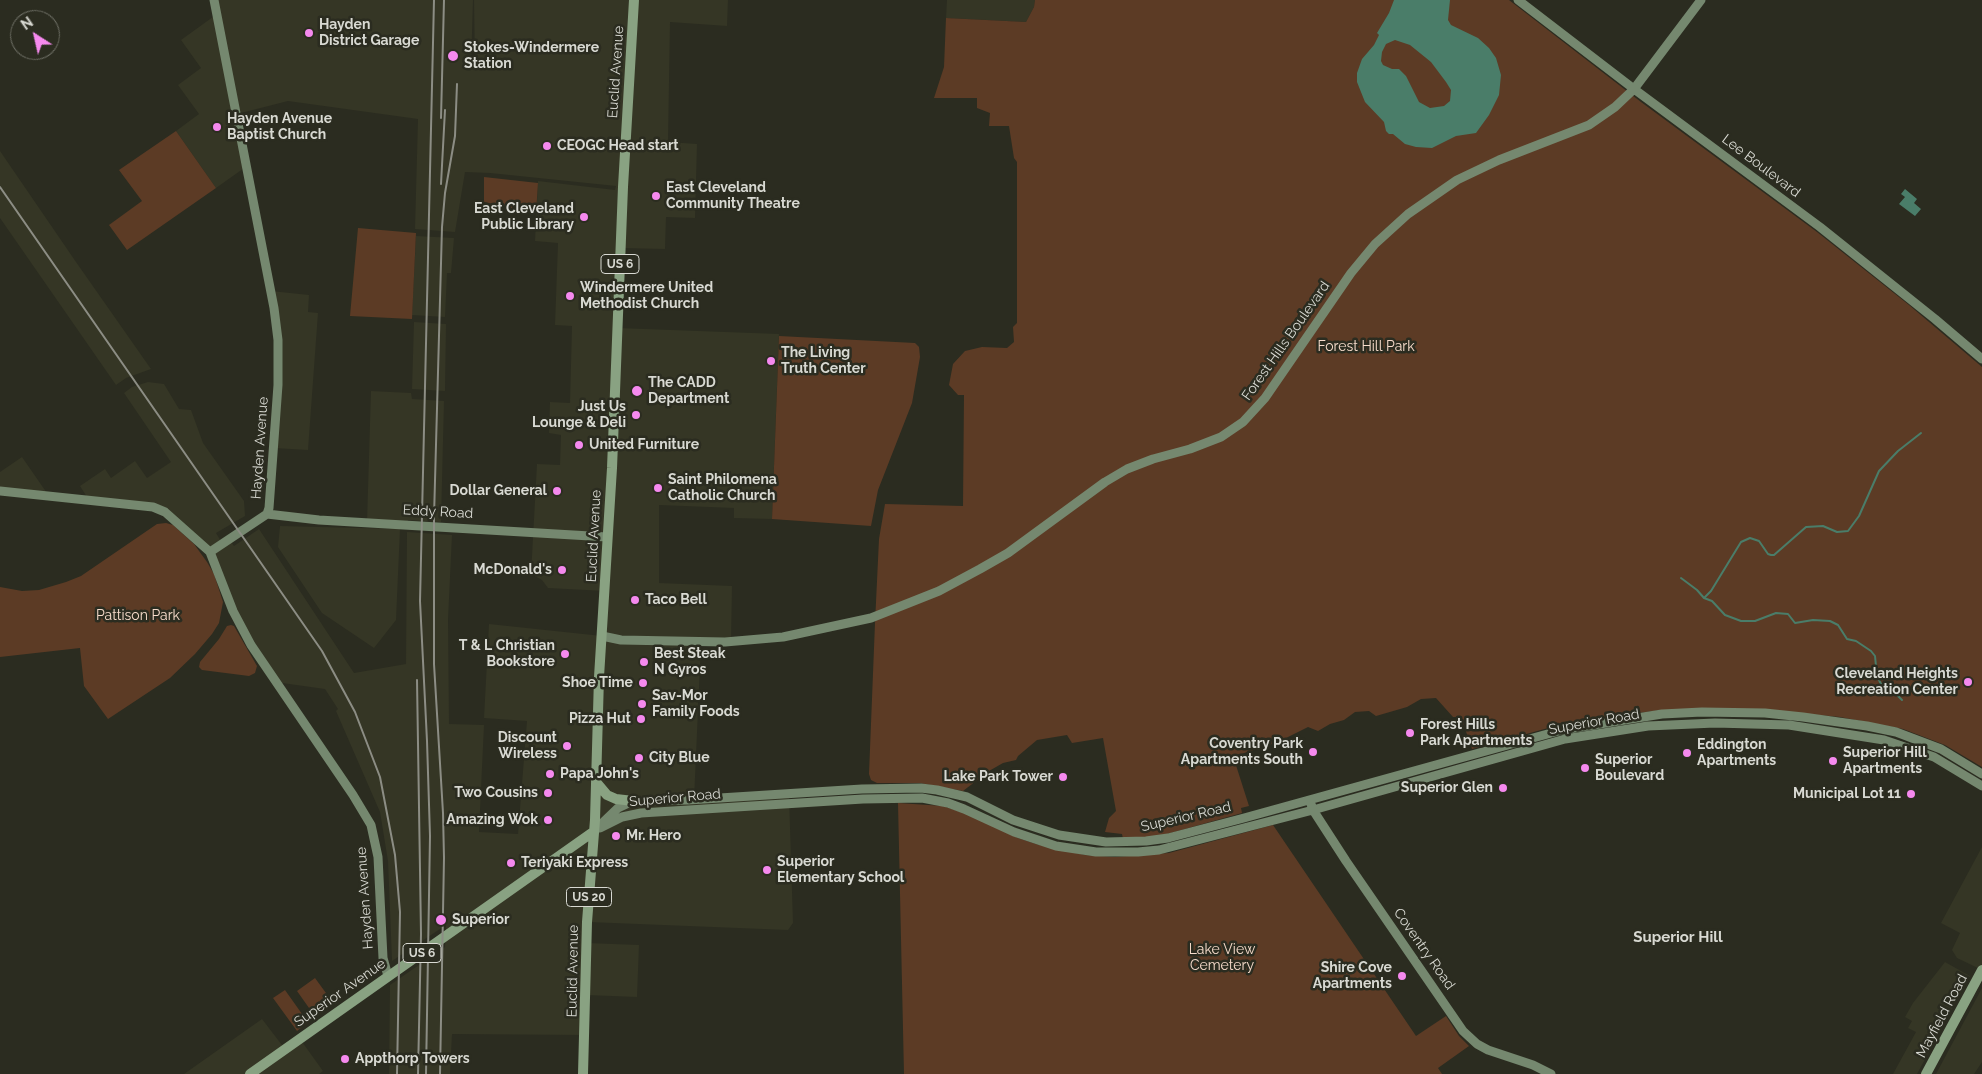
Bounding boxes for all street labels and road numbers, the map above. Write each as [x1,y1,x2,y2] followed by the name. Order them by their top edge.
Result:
[604,25,628,119] street label: Euclid Avenue
[1718,131,1804,201] street label: Lee Boulevard
[601,254,639,274] road number: US 6
[1239,278,1333,404] street label: Forest Hills Boulevard
[248,396,272,500] street label: Hayden Avenue
[583,489,605,583] street label: Euclid Avenue
[402,502,474,522] street label: Eddy Road
[1547,706,1641,738] street label: Superior Road
[628,786,722,810] street label: Superior Road
[1139,798,1233,836] street label: Superior Road
[353,846,377,950] street label: Hayden Avenue
[566,888,612,906] road number: US 20
[1390,905,1458,993] street label: Coventry Road
[564,925,582,1017] street label: Euclid Avenue
[403,944,441,962] road number: US 6
[291,955,389,1031] street label: Superior Avenue
[1913,971,1971,1061] street label: Mayfield Road

